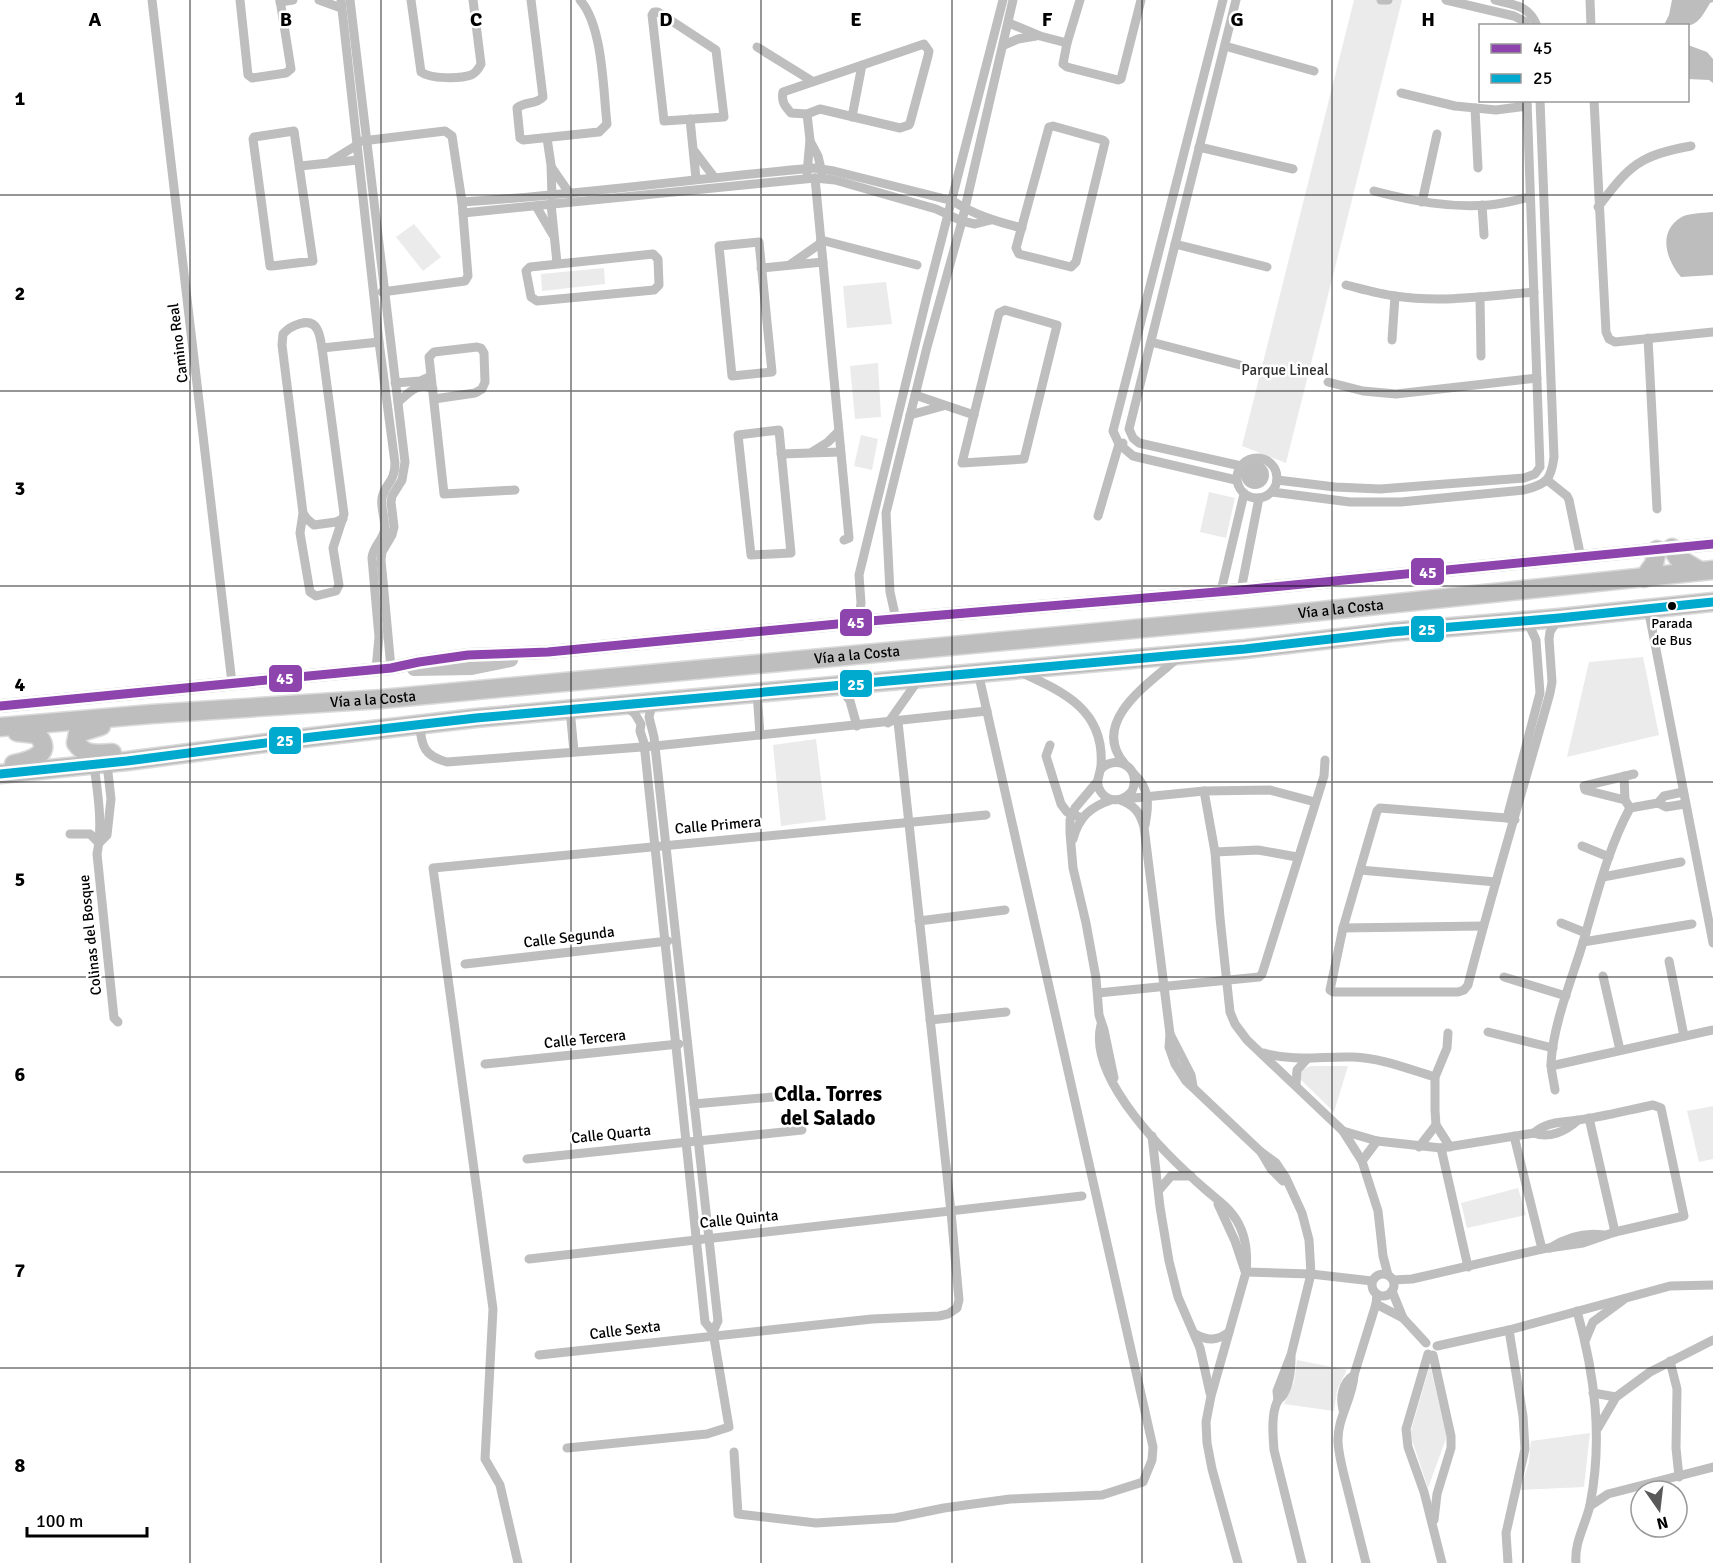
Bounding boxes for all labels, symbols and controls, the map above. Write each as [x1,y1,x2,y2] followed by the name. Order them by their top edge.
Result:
[89,7,102,32] text: A
[280,7,292,32] text: B
[470,7,482,32] text: C
[659,7,673,32] text: D
[850,7,862,32] text: E
[1042,7,1053,32] text: F
[1230,7,1244,32] text: G
[1421,7,1435,32] text: H
[1479,24,1689,102] legend
[1533,37,1552,59] text: 45
[1533,67,1552,89] text: 25
[15,86,26,111] text: 1
[15,281,25,306] text: 2
[164,302,192,384] street label: Camino Real
[1241,361,1329,379] park label: Parque Lineal
[15,476,25,501] text: 3
[1410,557,1445,586] line badge: 45
[1419,563,1437,583] text: 45
[1297,595,1384,622] street label: Vía a la Costa
[1666,600,1678,612] marker: Parada de Bus
[839,608,873,637] line badge: 45
[847,613,865,633] text: 45
[1410,615,1445,643] line badge: 25
[1651,615,1693,649] place label: Parada de Bus
[1418,620,1436,640] text: 25
[813,642,901,668] street label: Vía a la Costa
[268,664,303,693] line badge: 45
[276,669,294,689] text: 45
[839,669,873,698] line badge: 25
[15,672,26,697] text: 4
[847,675,865,695] text: 25
[329,687,417,711] street label: Vía a la Costa
[268,726,302,755] line badge: 25
[276,731,294,751] text: 25
[674,812,762,838] street label: Calle Primera
[15,867,25,892] text: 5
[75,874,105,996] street label: Colinas del Bosque
[522,922,616,952] street label: Calle Segunda
[543,1026,627,1052] street label: Calle Tercera
[15,1062,26,1087] text: 6
[774,1081,882,1131] district label: Cdla. Torres del Salado
[570,1121,652,1147] street label: Calle Quarta
[699,1206,779,1232] street label: Calle Quinta
[15,1258,26,1283] text: 7
[588,1317,662,1343] street label: Calle Sexta
[15,1453,26,1478] text: 8
[1629,1479,1689,1539] north arrow
[27,1500,147,1538] scale bar
[36,1510,83,1532] text: 100 m
[1655,1512,1670,1534] text: N

